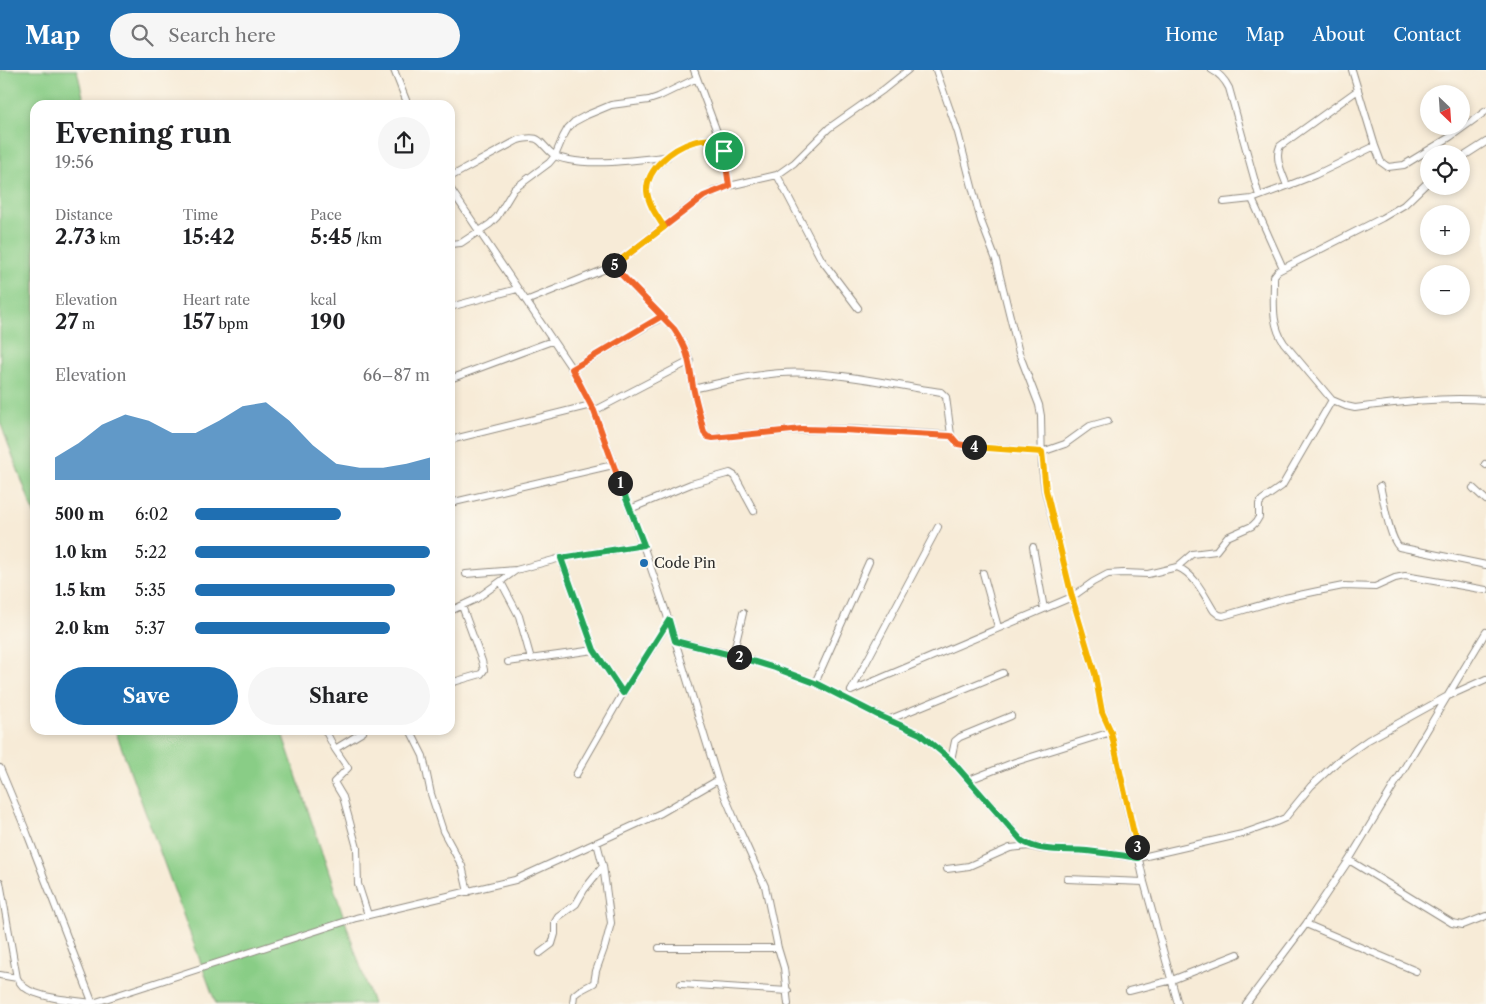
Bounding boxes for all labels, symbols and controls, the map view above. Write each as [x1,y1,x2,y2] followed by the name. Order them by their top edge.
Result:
[110,13,460,58] search box
[25,21,80,50] text: Map
[128,21,156,49] icon: search
[168,24,276,47] text: Search here
[1165,24,1218,46] text: Home
[1246,24,1284,46] text: Map
[1312,24,1365,46] text: About
[1393,24,1461,46] text: Contact
[1420,85,1470,135] north arrow
[1420,85,1470,315] map controls
[55,116,231,150] text: Evening run
[378,117,430,169] button: share
[703,130,745,172] pin
[710,137,738,165] icon: arrive
[1420,145,1470,195] button: locate
[55,152,94,172] text: 19:56
[1420,205,1470,255] button: +
[55,206,113,224] text: Distance
[183,206,218,224] text: Time
[310,206,342,224] text: Pace
[55,224,96,249] text: 2.73
[183,224,235,249] text: 15:42
[310,224,352,249] text: 5:45
[96,230,121,248] text: km
[352,230,382,248] text: /km
[602,252,626,278] pin: 5
[611,256,618,274] text: 5
[1420,265,1470,315] button: −
[55,291,118,309] text: Elevation
[183,291,250,309] text: Heart rate
[310,291,337,309] text: kcal
[55,309,78,334] text: 27
[183,309,215,334] text: 157
[310,309,346,334] text: 190
[78,315,95,333] text: m
[215,315,249,333] text: bpm
[55,365,126,385] text: Elevation
[363,365,430,385] text: 66–87 m
[962,434,986,460] pin: 4
[970,438,979,456] text: 4
[608,470,632,496] pin: 1
[617,474,624,492] text: 1
[55,504,104,524] text: 500 m
[135,504,168,524] text: 6:02
[55,542,107,562] text: 1.0 km
[135,542,167,562] text: 5:22
[654,554,716,572] place label: Code Pin
[638,557,650,569] marker: Code Pin
[55,580,106,600] text: 1.5 km
[135,580,166,600] text: 5:35
[55,618,109,638] text: 2.0 km
[135,618,165,638] text: 5:37
[726,644,752,670] pin: 2
[735,648,744,666] text: 2
[55,667,238,725] button: Save
[248,667,430,725] button: Share
[1124,834,1150,860] pin: 3
[1134,838,1141,856] text: 3

